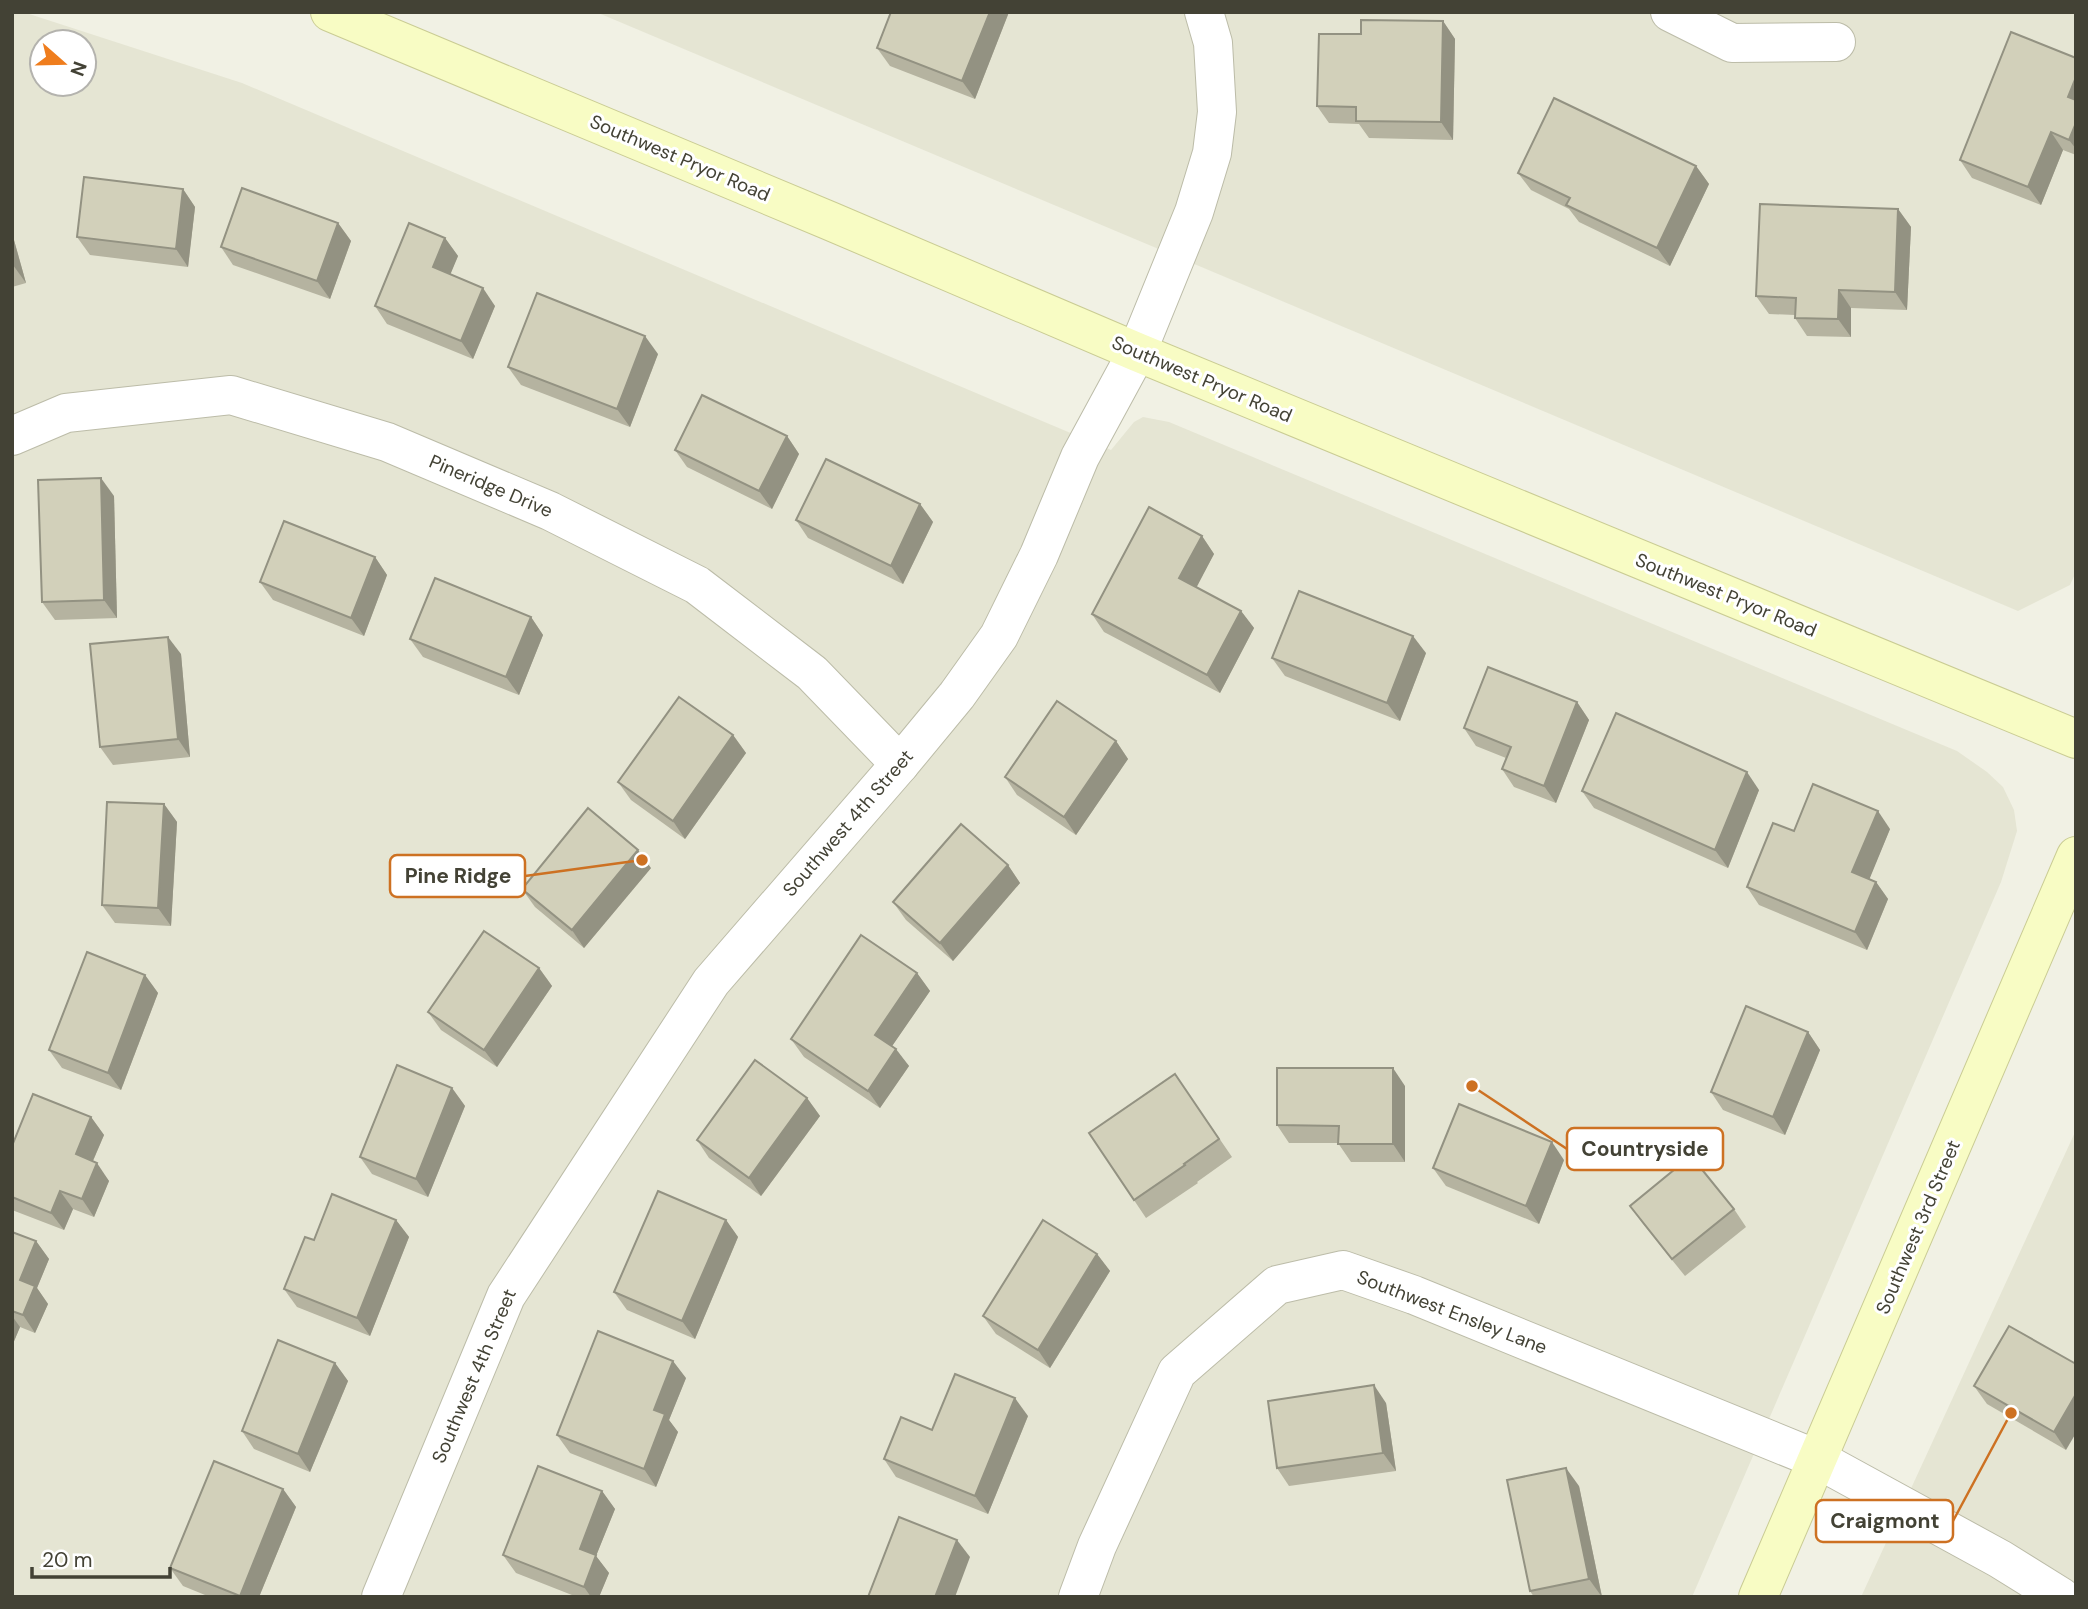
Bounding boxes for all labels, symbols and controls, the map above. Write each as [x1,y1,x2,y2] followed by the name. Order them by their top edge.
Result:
[28,28,98,98] north arrow
[64,58,93,79] text: N
[586,109,774,207] street label: Southwest Pryor Road
[1108,330,1296,428] street label: Southwest Pryor Road
[425,449,557,523] street label: Pineridge Drive
[1632,547,1820,643] street label: Southwest Pryor Road
[777,744,919,902] street label: Southwest 4th Street
[390,855,525,897] callout: Pine Ridge
[405,862,511,890] text: Pine Ridge
[1567,1128,1723,1170] callout: Countryside
[1581,1135,1709,1163] text: Countryside
[1870,1136,1966,1318] street label: Southwest 3rd Street
[1353,1264,1551,1360] street label: Southwest Ensley Lane
[426,1285,522,1467] street label: Southwest 4th Street
[1816,1500,1953,1542] callout: Craigmont
[1830,1507,1940,1535] text: Craigmont
[32,1536,170,1580] scale bar
[42,1546,93,1574] text: 20 m

